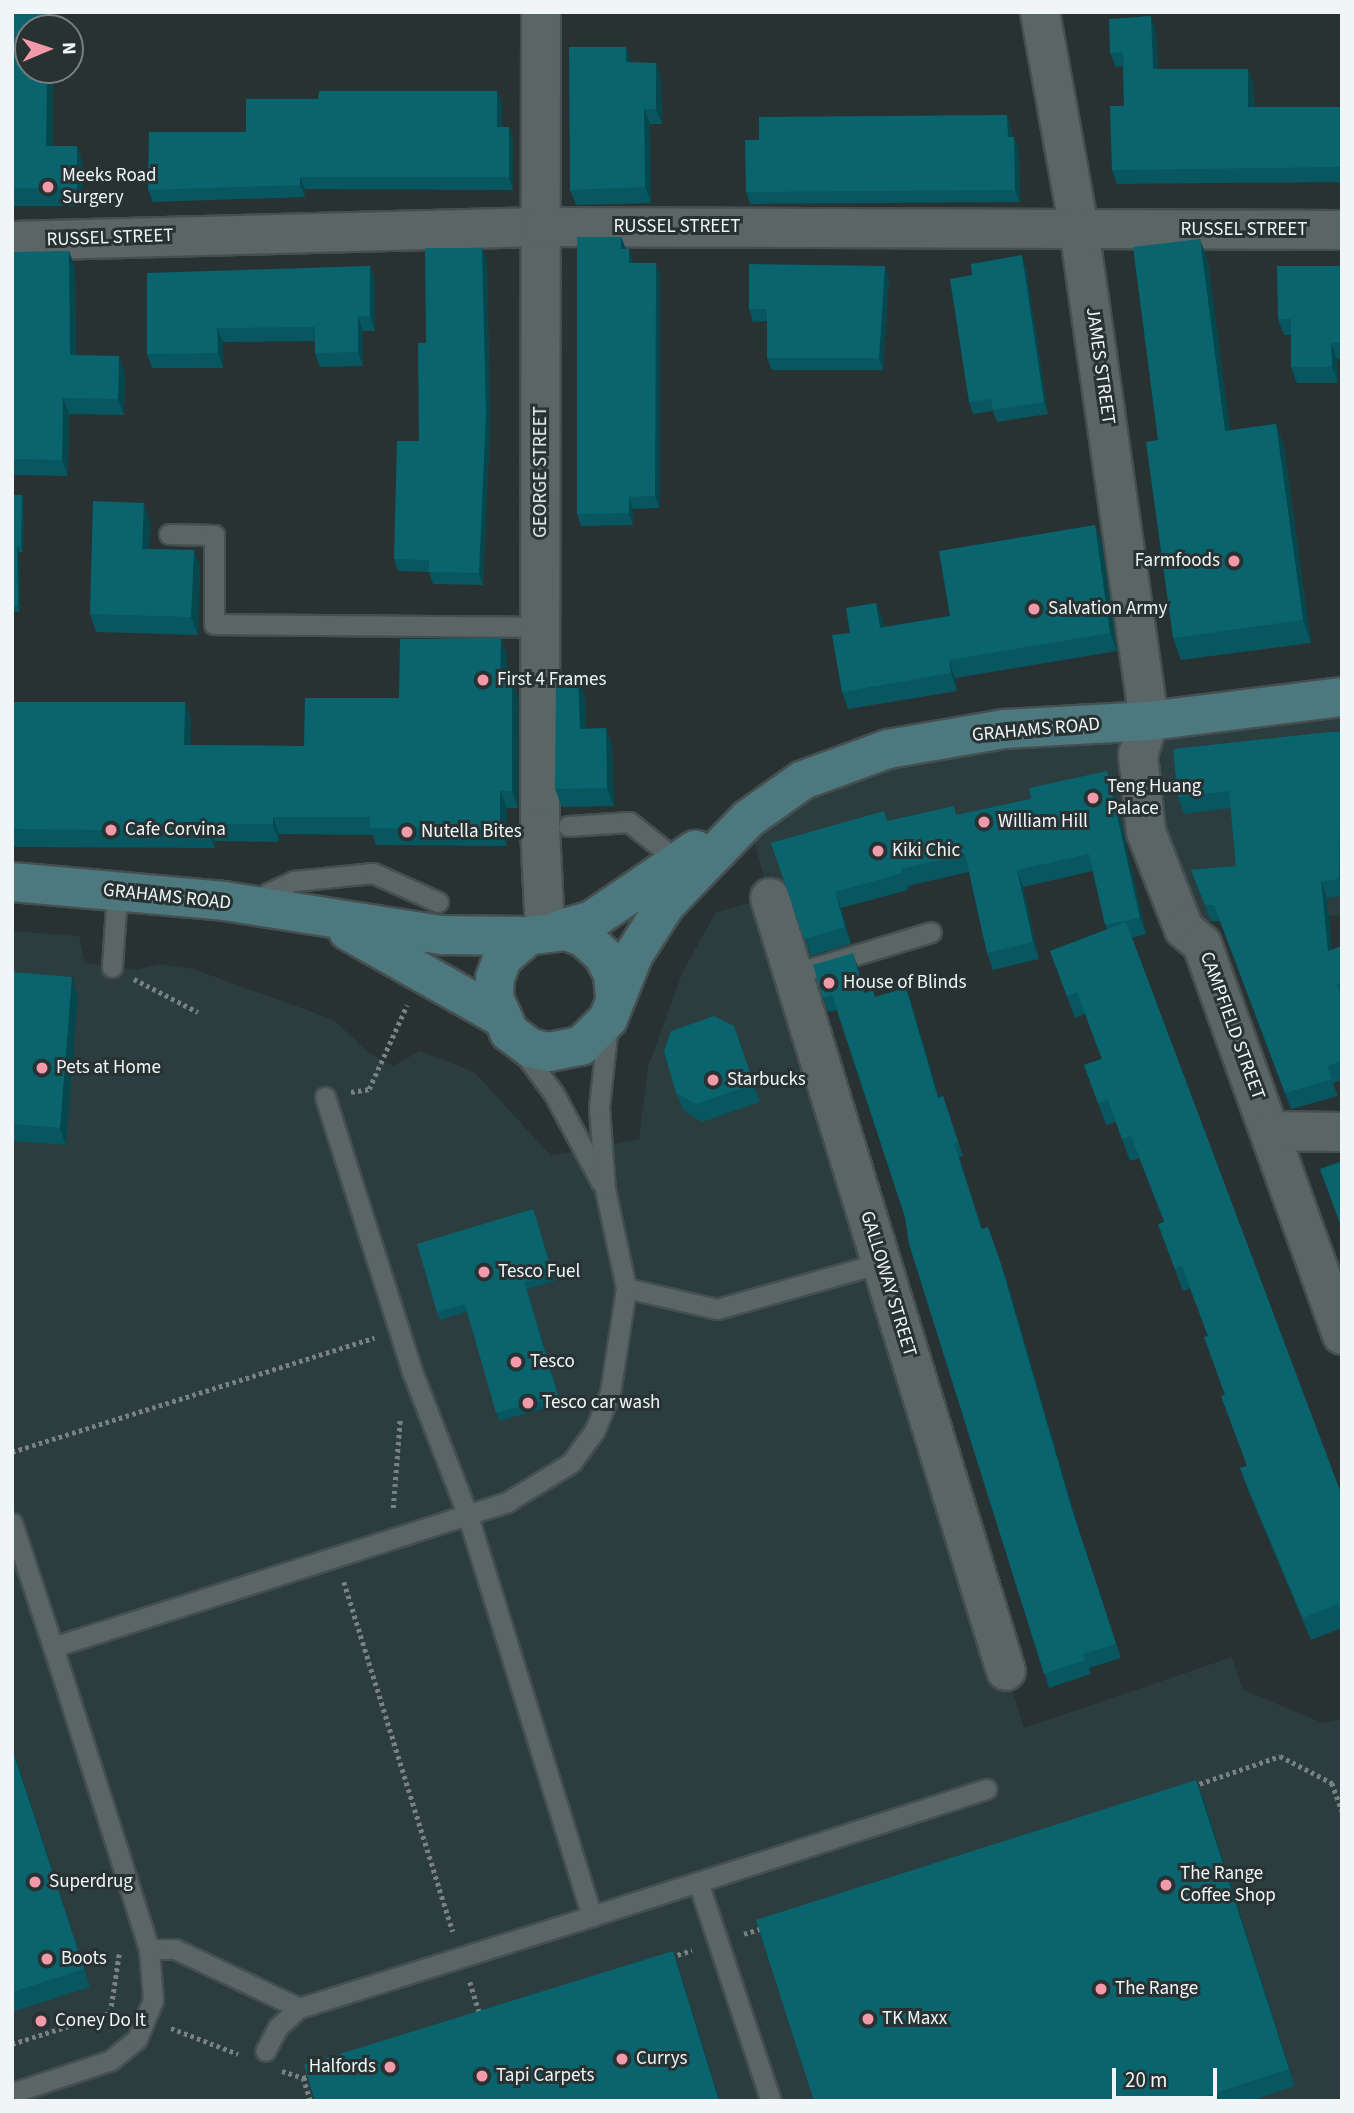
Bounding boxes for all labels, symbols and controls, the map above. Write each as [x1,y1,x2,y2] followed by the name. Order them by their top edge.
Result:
[14,14,84,84] north arrow
[55,42,82,55] text: N
[62,165,157,209] place label: Meeks Road Surgery
[40,179,56,195] marker: Meeks Road Surgery
[614,216,740,238] street label: RUSSEL STREET
[1181,219,1307,241] street label: RUSSEL STREET
[46,224,174,252] street label: RUSSEL STREET
[1080,306,1120,426] street label: JAMES STREET
[530,406,552,538] street label: GEORGE STREET
[1135,550,1220,572] place label: Farmfoods
[1226,553,1242,569] marker: Farmfoods
[1048,598,1167,620] place label: Salvation Army
[1026,601,1042,617] marker: Salvation Army
[497,669,606,691] place label: First 4 Frames
[475,672,491,688] marker: First 4 Frames
[971,713,1101,747] street label: GRAHAMS ROAD
[1107,776,1201,820] place label: Teng Huang Palace
[1085,790,1101,806] marker: Teng Huang Palace
[998,811,1088,833] place label: William Hill
[976,814,992,830] marker: William Hill
[125,819,226,841] place label: Cafe Corvina
[421,821,522,843] place label: Nutella Bites
[103,822,119,838] marker: Cafe Corvina
[399,824,415,840] marker: Nutella Bites
[892,840,960,862] place label: Kiki Chic
[870,843,886,859] marker: Kiki Chic
[102,879,232,915] street label: GRAHAMS ROAD
[1195,949,1269,1103] street label: CAMPFIELD STREET
[843,972,966,994] place label: House of Blinds
[821,975,837,991] marker: House of Blinds
[56,1057,161,1079] place label: Pets at Home
[34,1060,50,1076] marker: Pets at Home
[727,1069,806,1091] place label: Starbucks
[705,1072,721,1088] marker: Starbucks
[855,1208,921,1360] street label: GALLOWAY STREET
[498,1261,580,1283] place label: Tesco Fuel
[476,1264,492,1280] marker: Tesco Fuel
[530,1351,575,1373] place label: Tesco
[508,1354,524,1370] marker: Tesco
[542,1392,660,1414] place label: Tesco car wash
[520,1395,536,1411] marker: Tesco car wash
[1180,1863,1276,1907] place label: The Range Coffee Shop
[49,1871,133,1893] place label: Superdrug
[27,1874,43,1890] marker: Superdrug
[1158,1877,1174,1893] marker: The Range Coffee Shop
[61,1948,107,1970] place label: Boots
[39,1951,55,1967] marker: Boots
[1115,1978,1198,2000] place label: The Range
[1093,1981,1109,1997] marker: The Range
[882,2008,947,2030] place label: TK Maxx
[55,2010,146,2032] place label: Coney Do It
[860,2011,876,2027] marker: TK Maxx
[33,2013,49,2029] marker: Coney Do It
[636,2048,687,2070] place label: Currys
[614,2051,630,2067] marker: Currys
[1116,2054,1221,2098] scale bar
[309,2056,376,2078] place label: Halfords
[382,2059,398,2075] marker: Halfords
[496,2065,594,2087] place label: Tapi Carpets
[1125,2065,1167,2095] text: 20 m
[474,2068,490,2084] marker: Tapi Carpets

